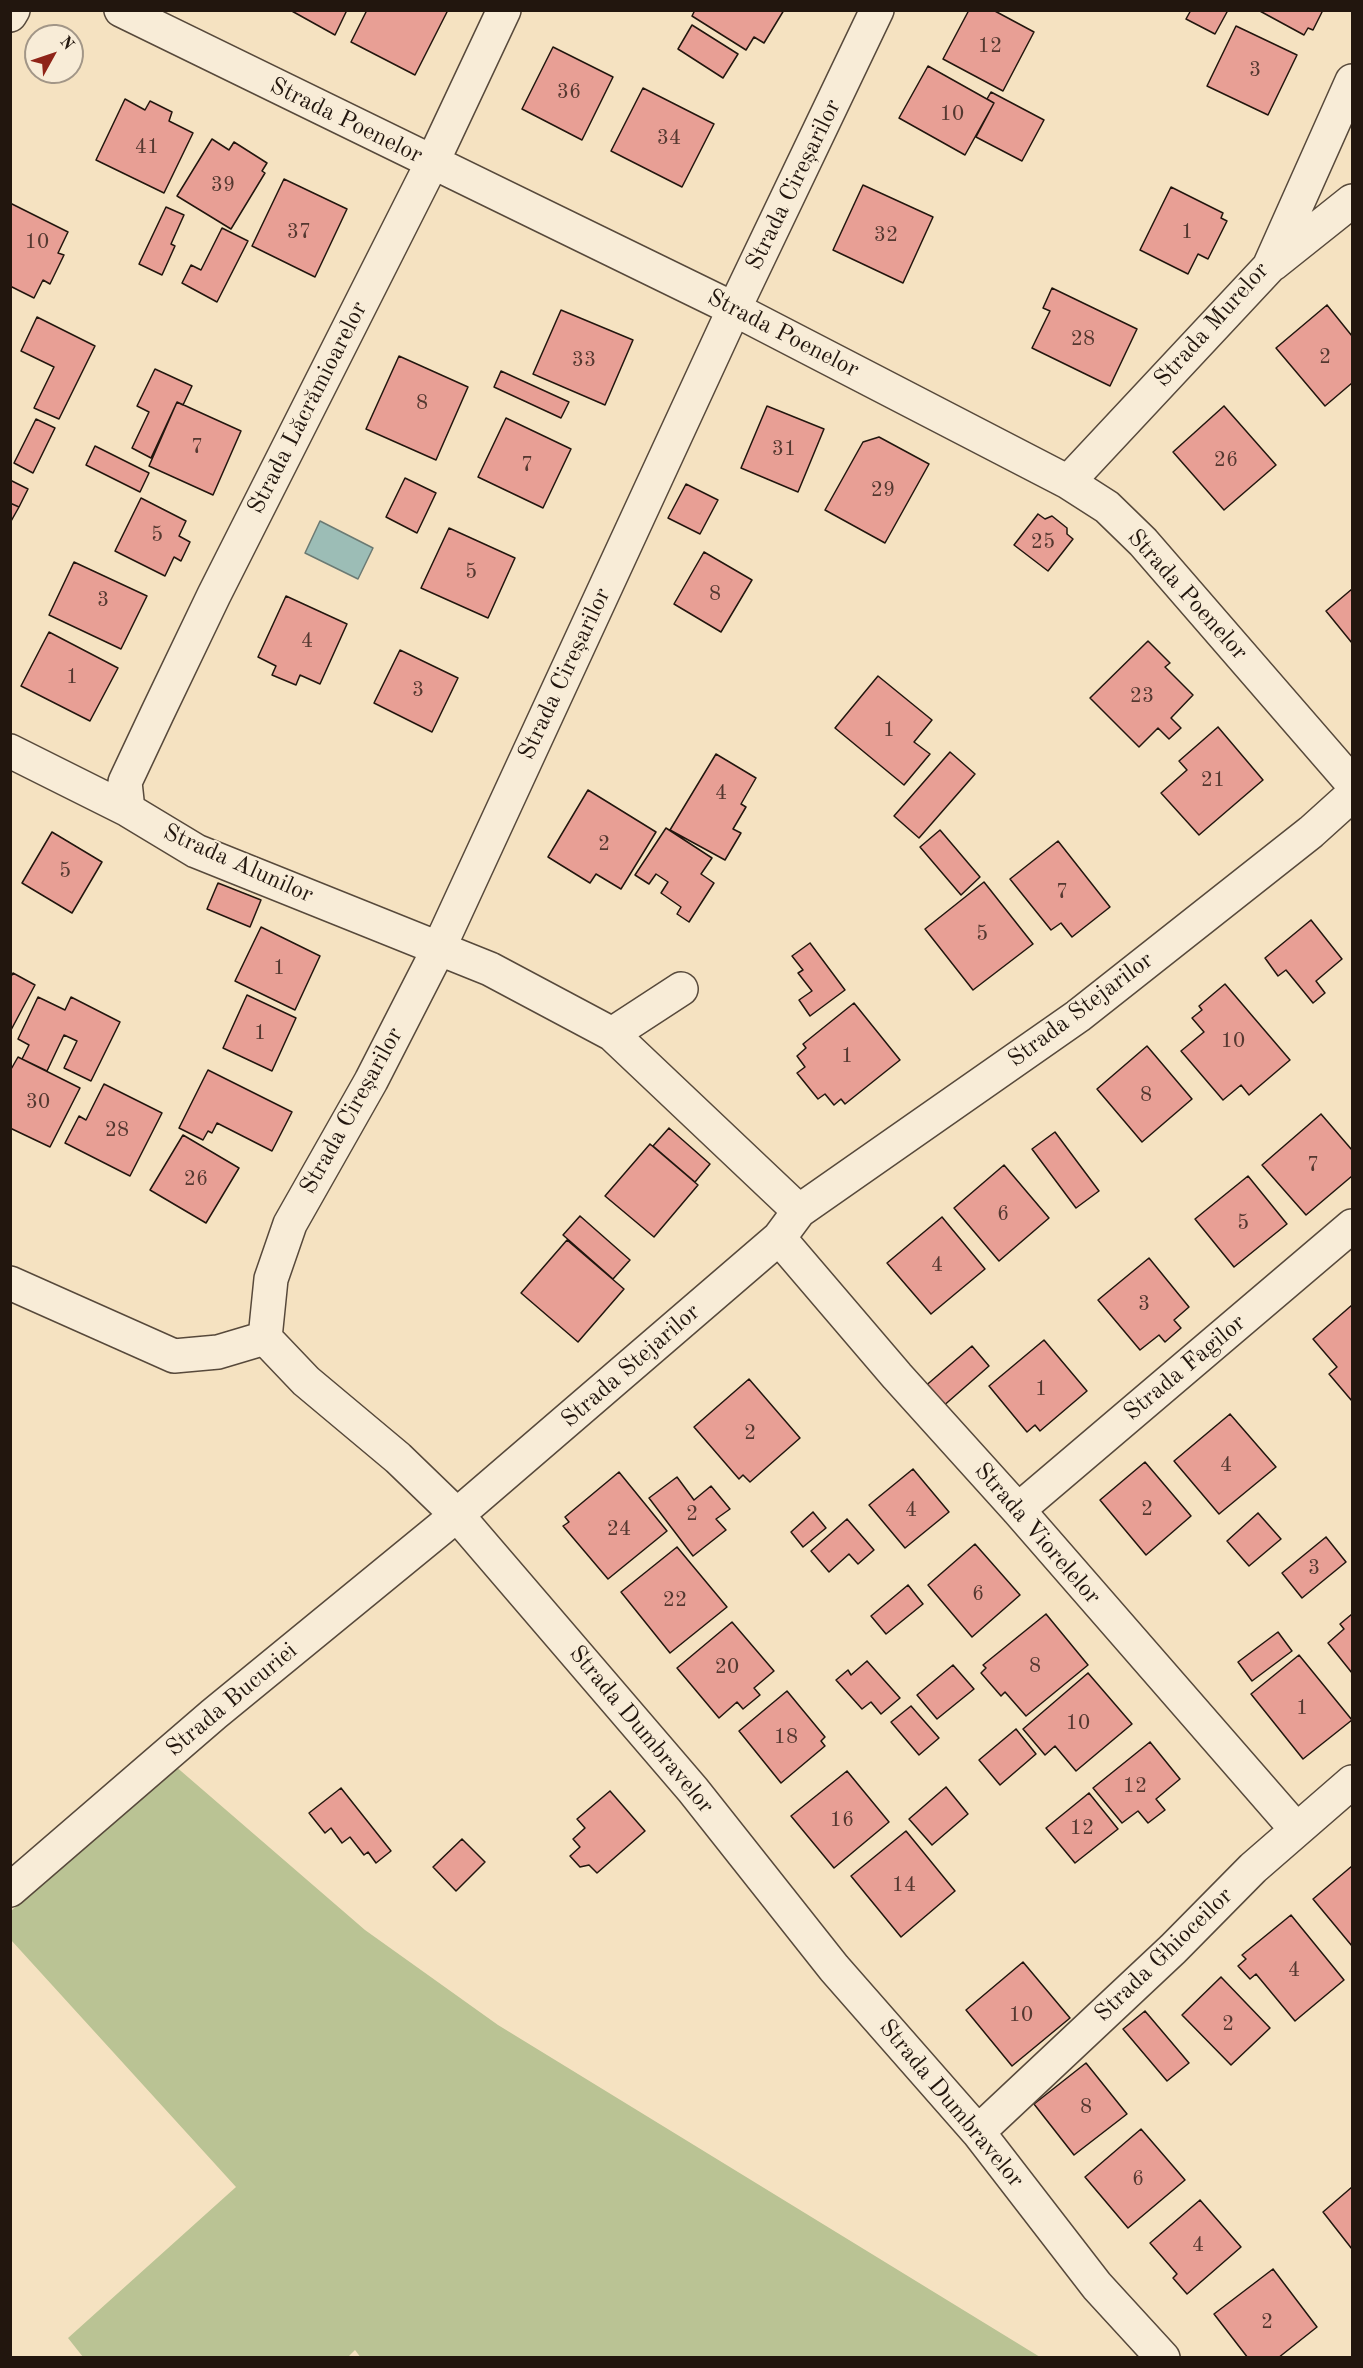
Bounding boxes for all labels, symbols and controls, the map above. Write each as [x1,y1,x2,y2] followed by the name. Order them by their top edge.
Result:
[24,24,84,84] north arrow
[978,33,1002,59] house number: 12
[56,34,76,54] text: N
[1249,57,1261,83] house number: 3
[265,72,427,170] street label: Strada Poenelor
[557,79,581,105] house number: 36
[740,95,848,275] street label: Strada Cireșarilor
[940,101,964,127] house number: 10
[657,125,681,151] house number: 34
[135,134,159,160] house number: 41
[211,172,235,198] house number: 39
[287,219,311,245] house number: 37
[1181,219,1193,245] house number: 1
[874,222,898,248] house number: 32
[25,229,49,255] house number: 10
[1148,257,1276,393] street label: Strada Murelor
[702,283,864,385] street label: Strada Poenelor
[242,297,374,519] street label: Strada Lăcrămioarelor
[1071,326,1095,352] house number: 28
[1319,344,1331,370] house number: 2
[572,347,596,373] house number: 33
[416,390,428,416] house number: 8
[191,434,203,460] house number: 7
[772,436,796,462] house number: 31
[1214,447,1238,473] house number: 26
[521,452,533,478] house number: 7
[871,477,895,503] house number: 29
[151,522,163,548] house number: 5
[1121,524,1253,666] street label: Strada Poenelor
[1031,529,1055,555] house number: 25
[465,559,477,585] house number: 5
[709,581,721,607] house number: 8
[513,583,617,765] street label: Strada Cireșarilor
[97,587,109,613] house number: 3
[301,628,313,654] house number: 4
[66,664,78,690] house number: 1
[412,677,424,703] house number: 3
[1130,683,1154,709] house number: 23
[883,717,895,743] house number: 1
[1201,767,1225,793] house number: 21
[715,780,727,806] house number: 4
[158,818,318,910] street label: Strada Alunilor
[598,831,610,857] house number: 2
[59,858,71,884] house number: 5
[1056,879,1068,905] house number: 7
[976,921,988,947] house number: 5
[1003,946,1159,1074] street label: Strada Stejarilor
[273,955,285,981] house number: 1
[254,1020,266,1046] house number: 1
[294,1023,410,1199] street label: Strada Cireșarilor
[1221,1028,1245,1054] house number: 10
[841,1043,853,1069] house number: 1
[1140,1082,1152,1108] house number: 8
[26,1089,50,1115] house number: 30
[105,1117,129,1143] house number: 28
[1307,1152,1319,1178] house number: 7
[184,1166,208,1192] house number: 26
[997,1201,1009,1227] house number: 6
[1237,1210,1249,1236] house number: 5
[931,1252,943,1278] house number: 4
[1138,1291,1150,1317] house number: 3
[556,1298,706,1434] street label: Strada Stejarilor
[1118,1309,1252,1427] street label: Strada Fagilor
[1035,1376,1047,1402] house number: 1
[744,1420,756,1446] house number: 2
[1220,1452,1232,1478] house number: 4
[968,1457,1106,1611] street label: Strada Viorelelor
[1141,1496,1153,1522] house number: 2
[905,1497,917,1523] house number: 4
[686,1501,698,1527] house number: 2
[607,1516,631,1542] house number: 24
[1308,1555,1320,1581] house number: 3
[972,1581,984,1607] house number: 6
[663,1587,687,1613] house number: 22
[160,1637,304,1763] street label: Strada Bucuriei
[562,1640,720,1820] street label: Strada Dumbravelor
[1029,1653,1041,1679] house number: 8
[715,1654,739,1680] house number: 20
[1296,1695,1308,1721] house number: 1
[1066,1710,1090,1736] house number: 10
[774,1724,798,1750] house number: 18
[1123,1773,1147,1799] house number: 12
[830,1807,854,1833] house number: 16
[1070,1815,1094,1841] house number: 12
[892,1872,916,1898] house number: 14
[1089,1882,1239,2028] street label: Strada Ghioceilor
[1288,1957,1300,1983] house number: 4
[1009,2002,1033,2028] house number: 10
[1222,2011,1234,2037] house number: 2
[872,2014,1030,2194] street label: Strada Dumbravelor
[1080,2094,1092,2120] house number: 8
[1132,2166,1144,2192] house number: 6
[1192,2232,1204,2258] house number: 4
[1261,2309,1273,2335] house number: 2

